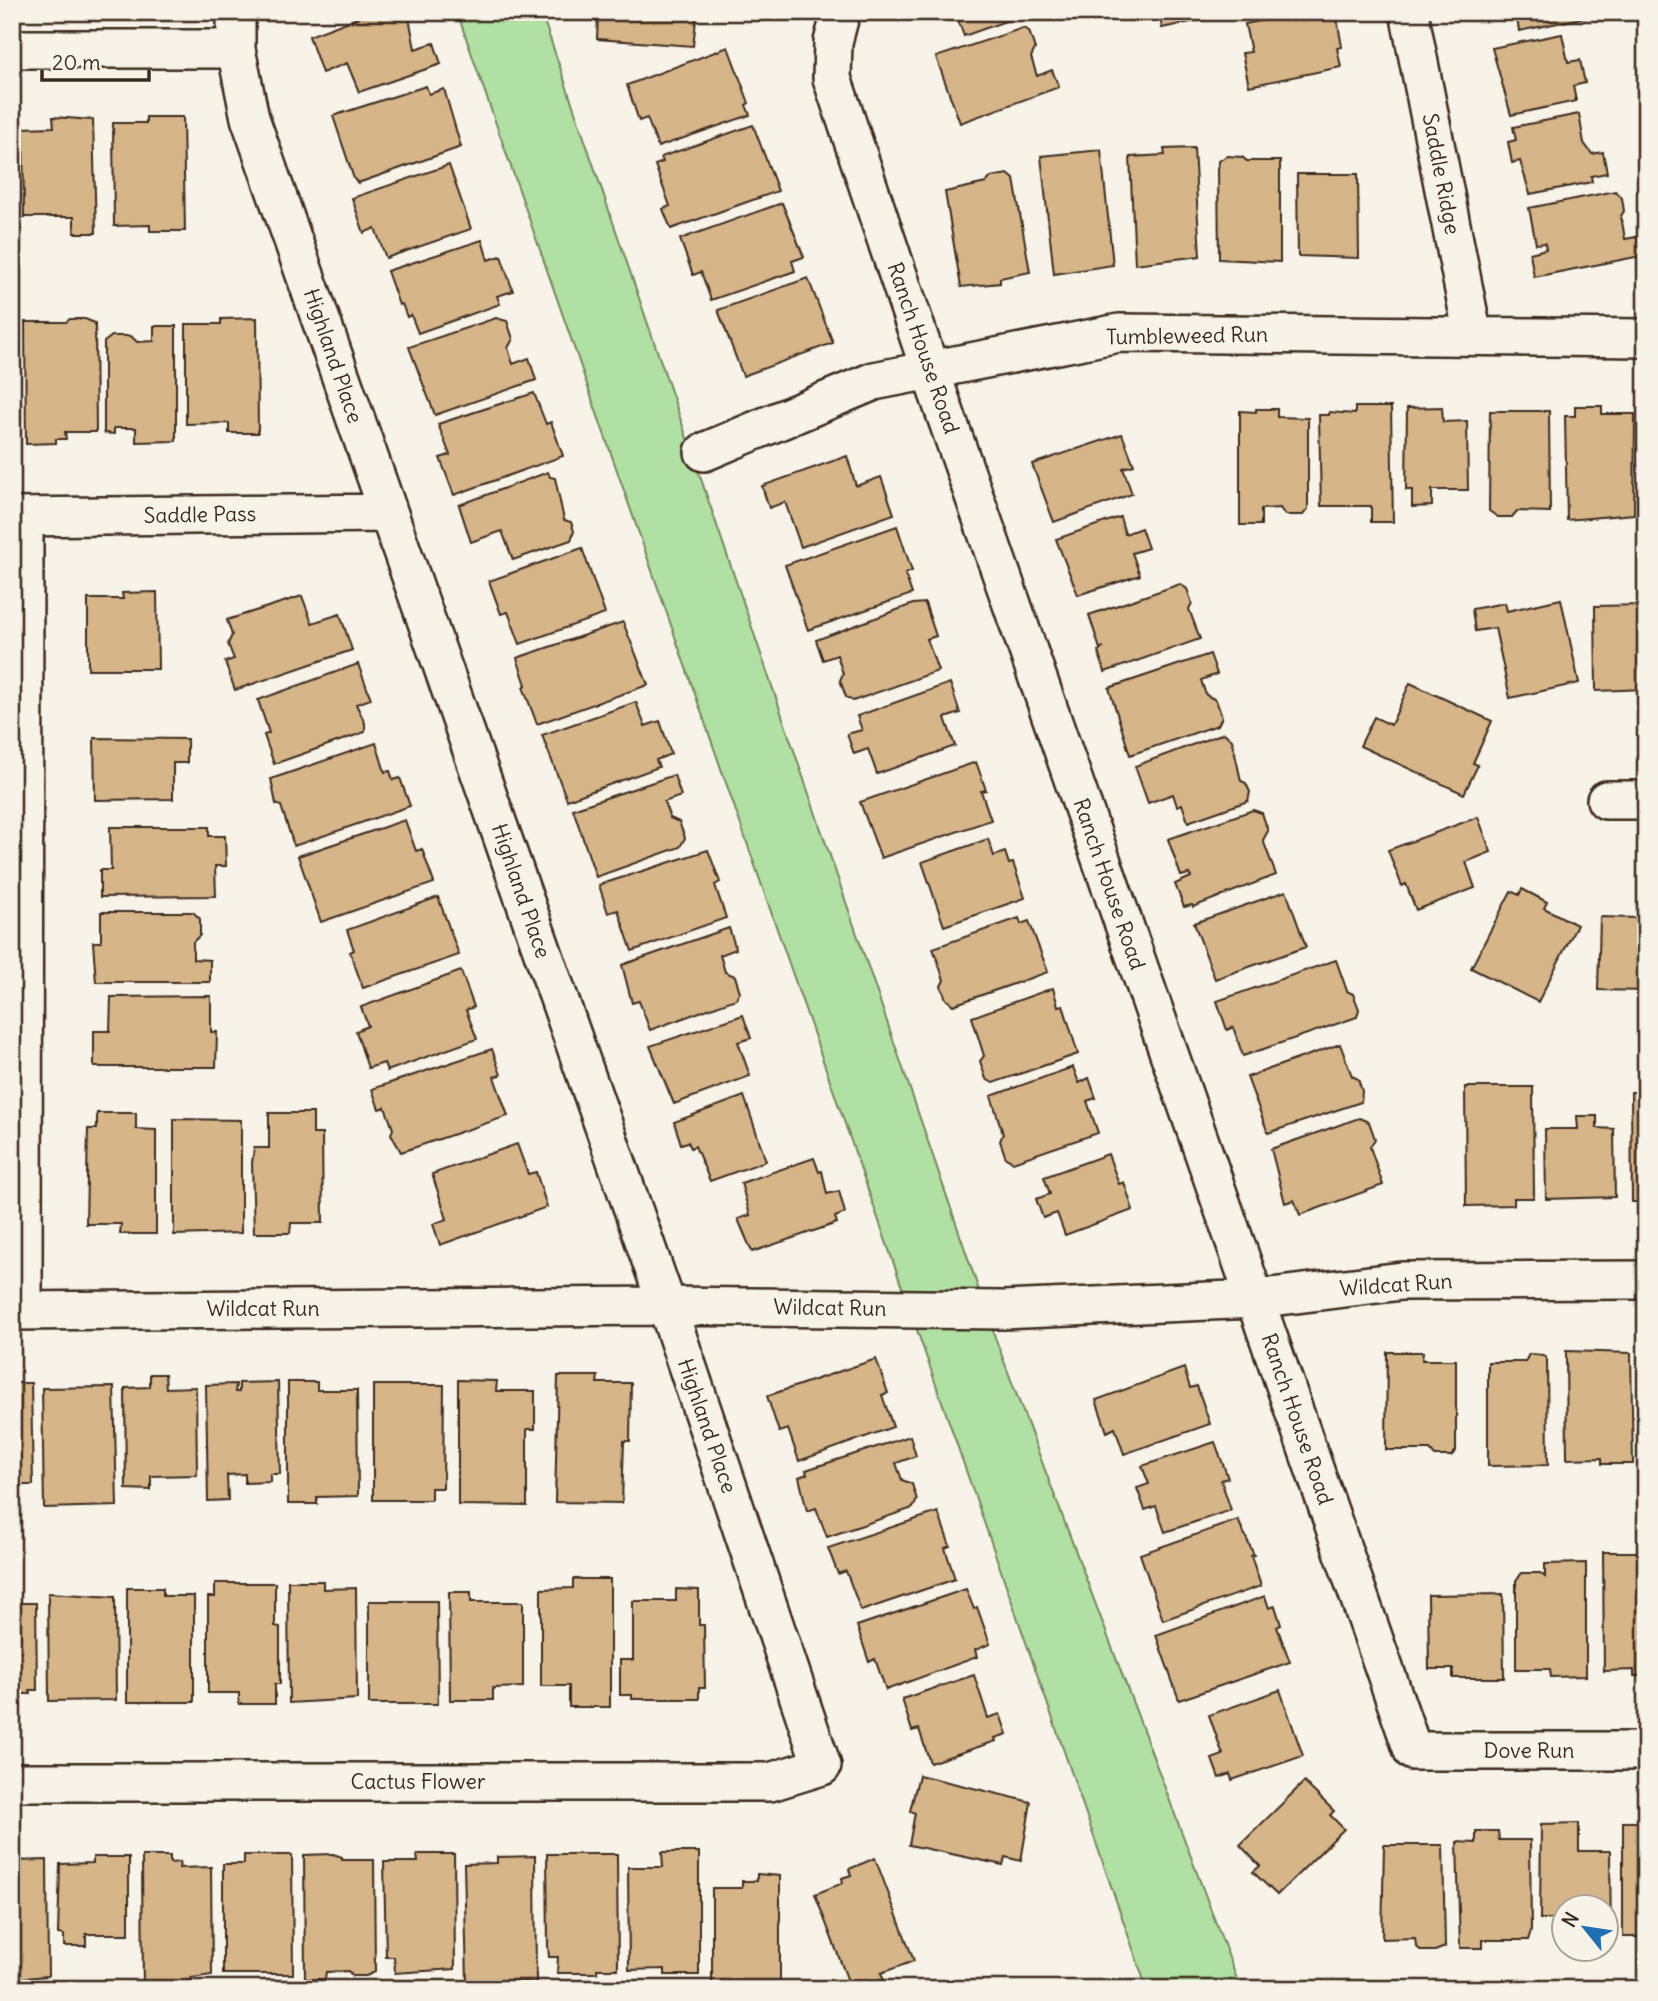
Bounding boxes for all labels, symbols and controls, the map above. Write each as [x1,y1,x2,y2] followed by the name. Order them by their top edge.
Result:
[42,38,149,82] scale bar
[52,49,101,76] text: 20 m
[1417,111,1466,237] street label: Saddle Ridge
[881,259,965,437] street label: Ranch House Road
[298,285,369,427] street label: Highland Place
[1106,321,1268,350] street label: Tumbleweed Run
[143,500,256,529] street label: Saddle Pass
[1067,795,1151,973] street label: Ranch House Road
[486,820,557,962] street label: Highland Place
[1339,1267,1453,1302] street label: Wildcat Run
[773,1293,887,1322] street label: Wildcat Run
[206,1295,320,1322] street label: Wildcat Run
[1255,1330,1339,1508] street label: Ranch House Road
[672,1355,743,1497] street label: Highland Place
[1484,1737,1574,1764] street label: Dove Run
[351,1768,486,1795] street label: Cactus Flower
[1550,1892,1620,1962] north arrow
[1557,1908,1584,1931] text: N

